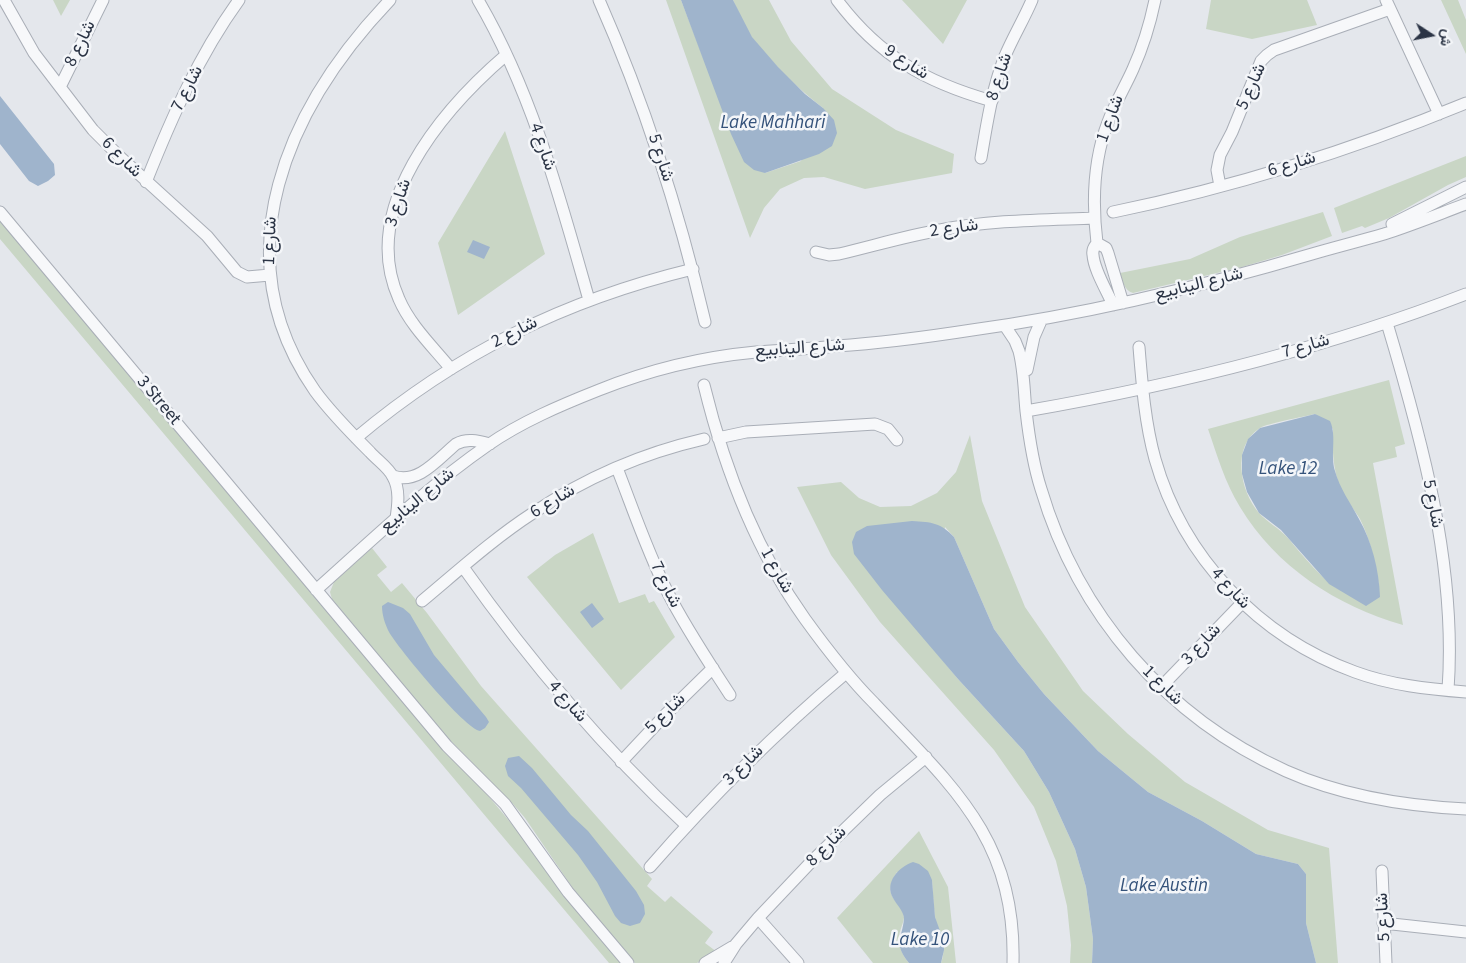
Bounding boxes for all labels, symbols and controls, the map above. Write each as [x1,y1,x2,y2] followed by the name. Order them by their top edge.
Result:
[1406,10,1456,60] north arrow
[61,17,101,71] street label: شارع 8
[1434,28,1457,48] text: ش
[880,41,932,85] street label: شارع 9
[982,50,1018,104] street label: شارع 8
[1232,60,1272,114] street label: شارع 5
[167,62,209,116] street label: شارع 7
[1093,92,1129,146] street label: شارع 1
[721,113,825,135] water label: Lake Mahhari
[524,120,560,174] street label: شارع 4
[642,131,678,185] street label: شارع 5
[96,133,146,183] street label: شارع 6
[1266,148,1318,182] street label: شارع 6
[381,176,417,230] street label: شارع 3
[928,215,980,243] street label: شارع 2
[259,216,283,266] street label: شارع 1
[1153,264,1245,306] street label: شارع الينابيع
[488,312,542,354] street label: شارع 2
[1280,330,1332,364] street label: شارع 7
[754,335,846,363] street label: شارع الينابيع
[131,372,185,430] street label: 3 Street
[1259,459,1317,481] water label: Lake 12
[377,464,459,538] street label: شارع الينابيع
[1417,478,1447,530] street label: شارع 5
[527,480,579,524] street label: شارع 6
[755,544,797,598] street label: شارع 1
[645,558,685,612] street label: شارع 7
[1205,564,1255,614] street label: شارع 4
[1177,620,1227,670] street label: شارع 3
[1137,661,1187,711] street label: شارع 1
[543,677,591,727] street label: شارع 4
[641,689,691,739] street label: شارع 5
[719,741,769,791] street label: شارع 3
[802,822,852,872] street label: شارع 8
[1120,876,1208,898] water label: Lake Austin
[1372,892,1396,942] street label: شارع 5
[891,930,949,952] water label: Lake 10

